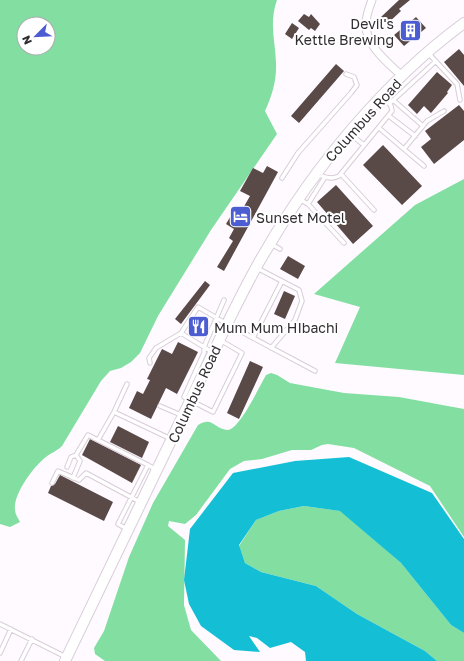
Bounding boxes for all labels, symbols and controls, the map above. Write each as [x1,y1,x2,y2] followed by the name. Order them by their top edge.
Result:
[294,15,394,48] place label: Devil's Kettle Brewing
[16,16,56,56] north arrow
[397,18,423,44] building icon: Devil's Kettle Brewing
[19,34,34,47] text: N
[321,75,405,165] street label: Columbus Road
[228,204,254,230] hotel icon: Sunset Motel
[256,209,345,226] place label: Sunset Motel
[186,314,212,340] restaurant icon: Mum Mum HIbachi
[214,319,338,336] place label: Mum Mum HIbachi
[164,343,224,445] street label: Columbus Road

